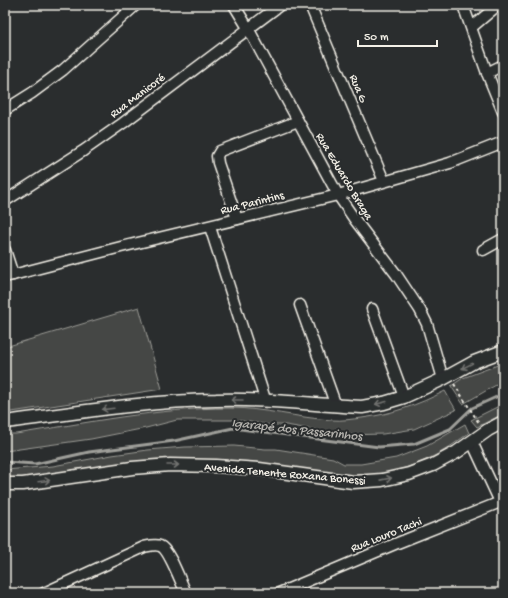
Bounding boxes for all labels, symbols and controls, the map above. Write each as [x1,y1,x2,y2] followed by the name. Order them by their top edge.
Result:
[358,22,437,48] scale bar
[364,31,389,45] text: 50 m
[108,71,169,122] street label: Rua Manicoré
[345,73,369,105] street label: Rua G
[312,131,375,223] street label: Rua Eduardo Braga
[219,189,286,219] street label: Rua Parintins
[461,362,473,370] one-way arrow
[231,396,244,404] one-way arrow
[374,400,387,408] one-way arrow
[102,405,115,413] one-way arrow
[231,416,364,445] water label: Igarapé dos Passarinhos
[166,461,179,469] one-way arrow
[203,461,367,489] street label: Avenida Tenente Roxana Bonessi
[379,474,392,482] one-way arrow
[37,477,50,485] one-way arrow
[349,515,425,556] street label: Rua Louro Tachi

